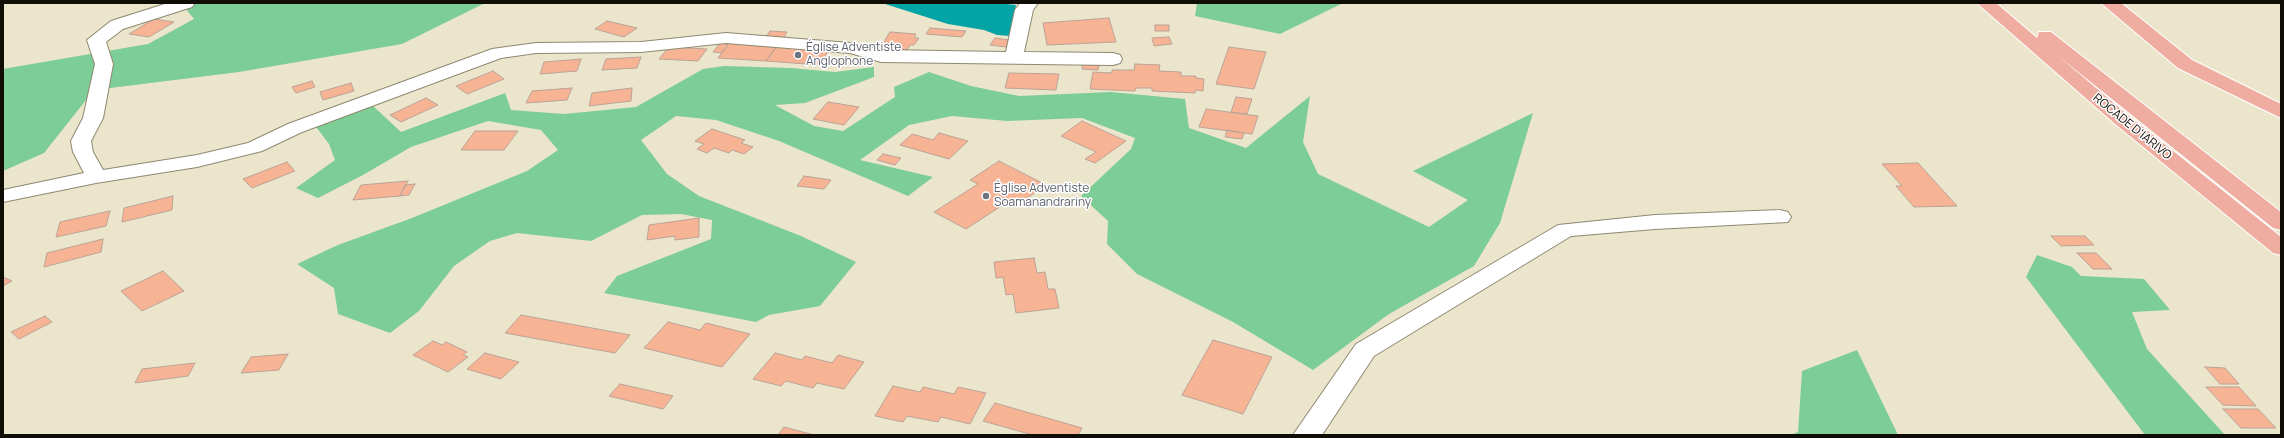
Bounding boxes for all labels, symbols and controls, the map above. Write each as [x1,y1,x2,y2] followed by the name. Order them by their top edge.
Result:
[806,41,901,69] place label: Église Adventiste Anglophone
[793,50,803,60] marker: Église Adventiste Anglophone
[2090,91,2174,163] street label: ROCADE D'IARIVO
[994,182,1091,210] place label: Église Adventiste Soamanandrariny
[981,191,991,201] marker: Église Adventiste Soamanandrariny

